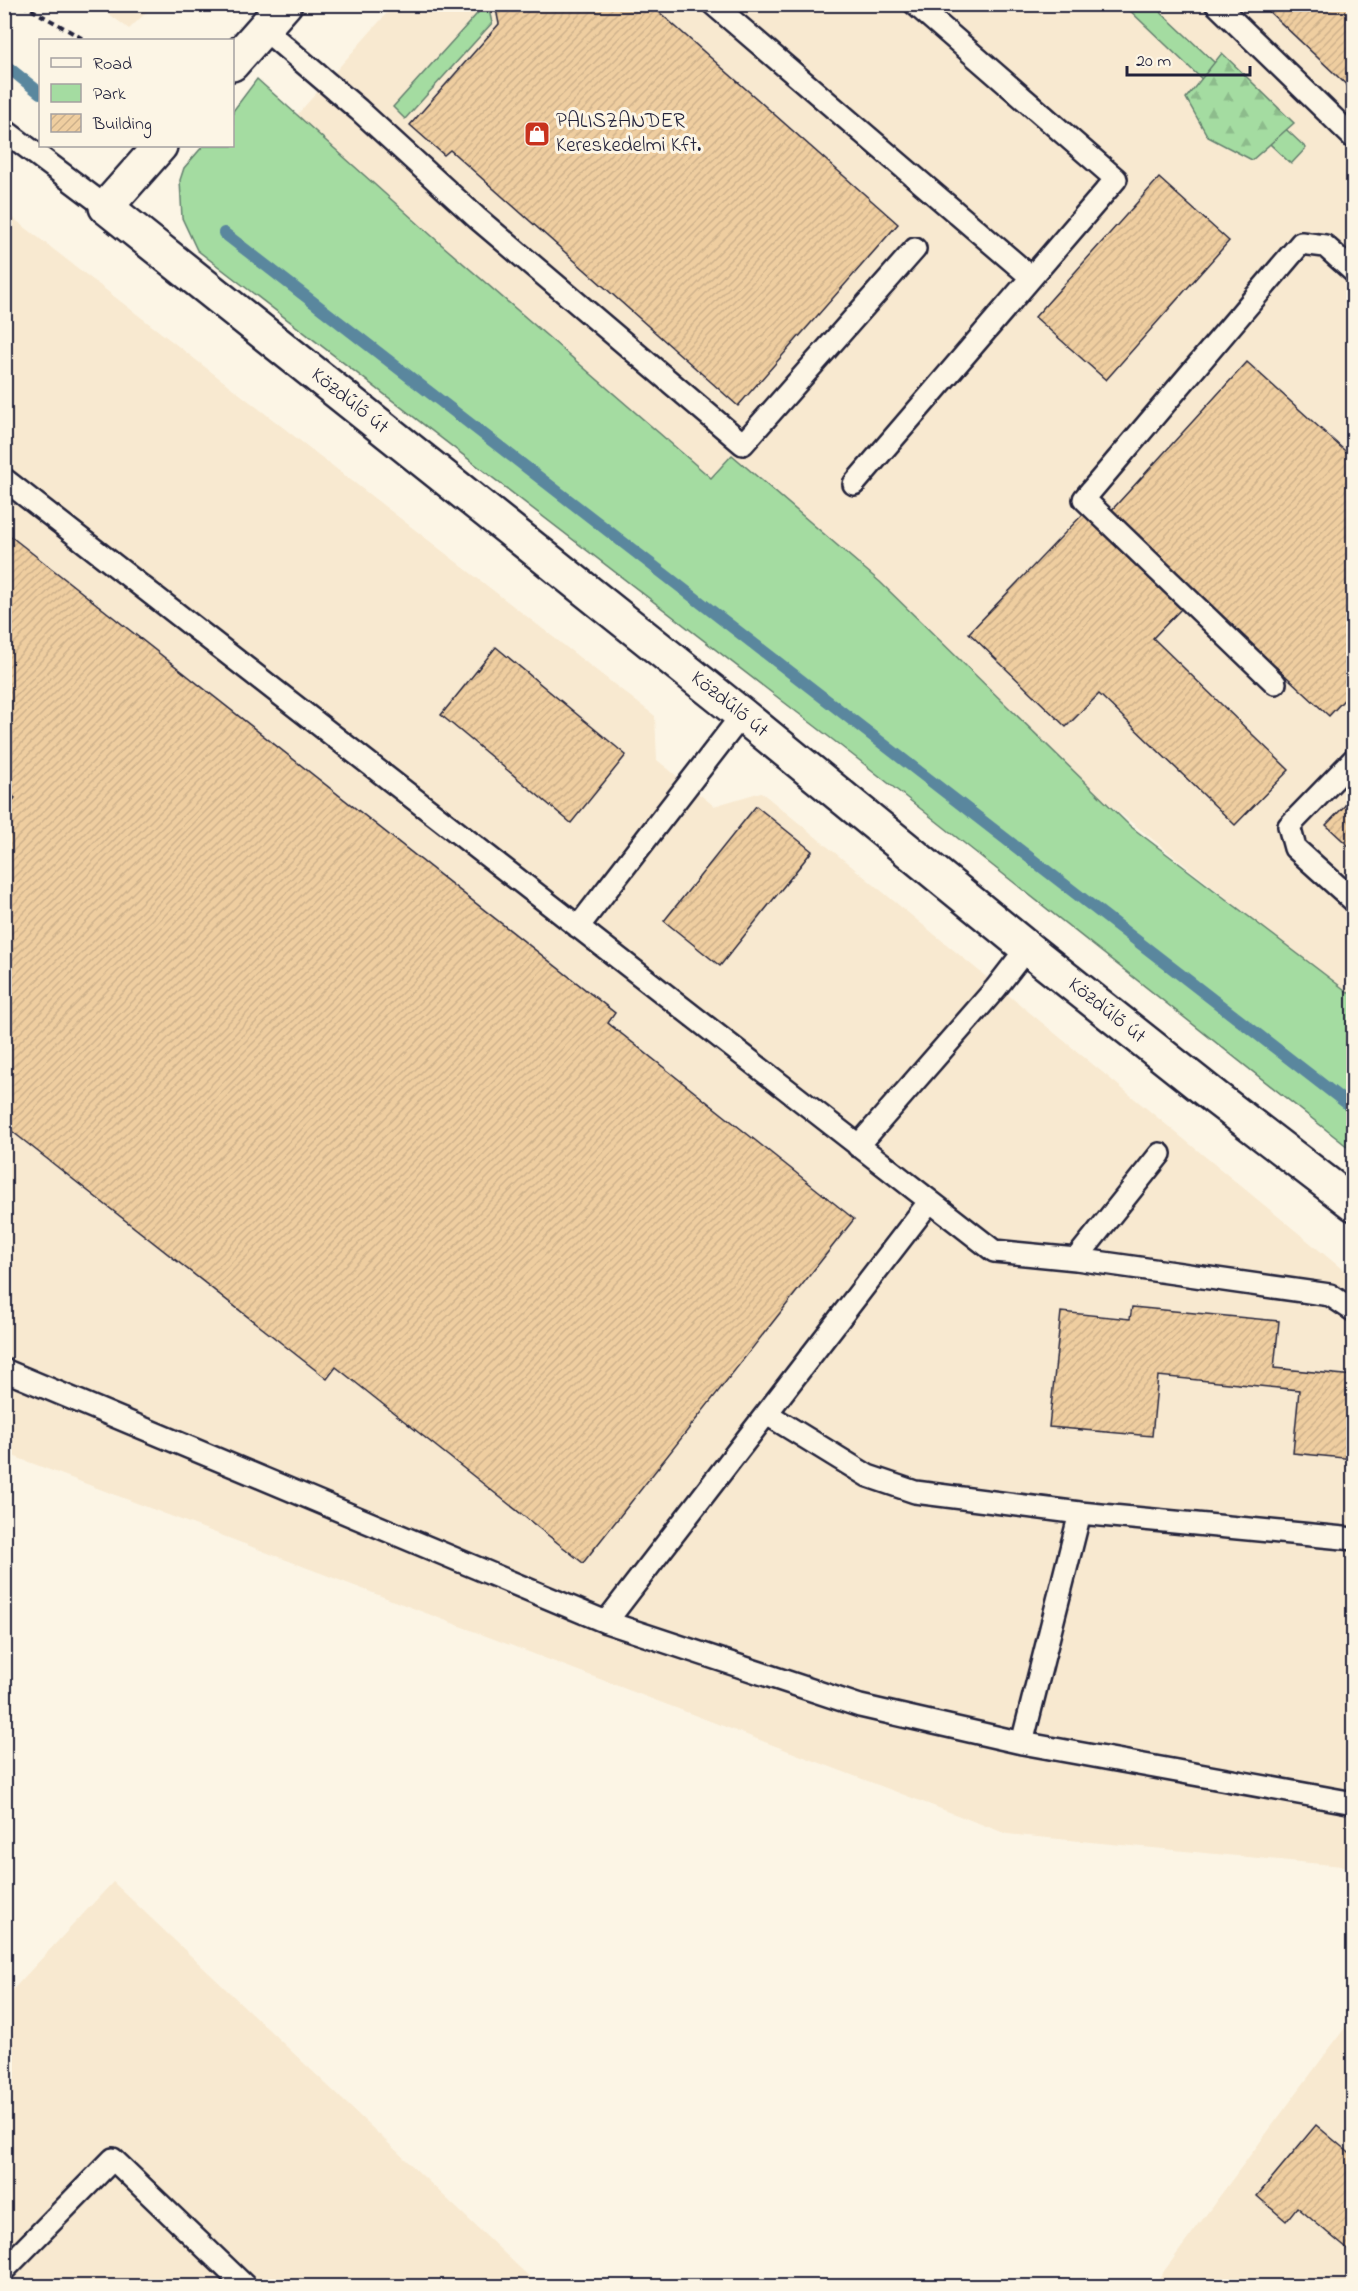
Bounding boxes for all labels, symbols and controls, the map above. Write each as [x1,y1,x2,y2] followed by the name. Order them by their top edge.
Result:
[39,39,234,147] legend
[1127,39,1250,77] scale bar
[1136,49,1171,75] text: 20 m
[93,52,132,78] text: Road
[93,82,126,108] text: Park
[556,107,701,161] place label: PALISZANDER Kereskedelmi Kft.
[92,112,152,139] text: Building
[522,119,552,149] shop icon: PALISZANDER Kereskedelmi Kft.
[304,361,395,442] street label: Közdűlő út
[684,664,775,745] street label: Közdűlő út
[1061,971,1152,1052] street label: Közdűlő út

